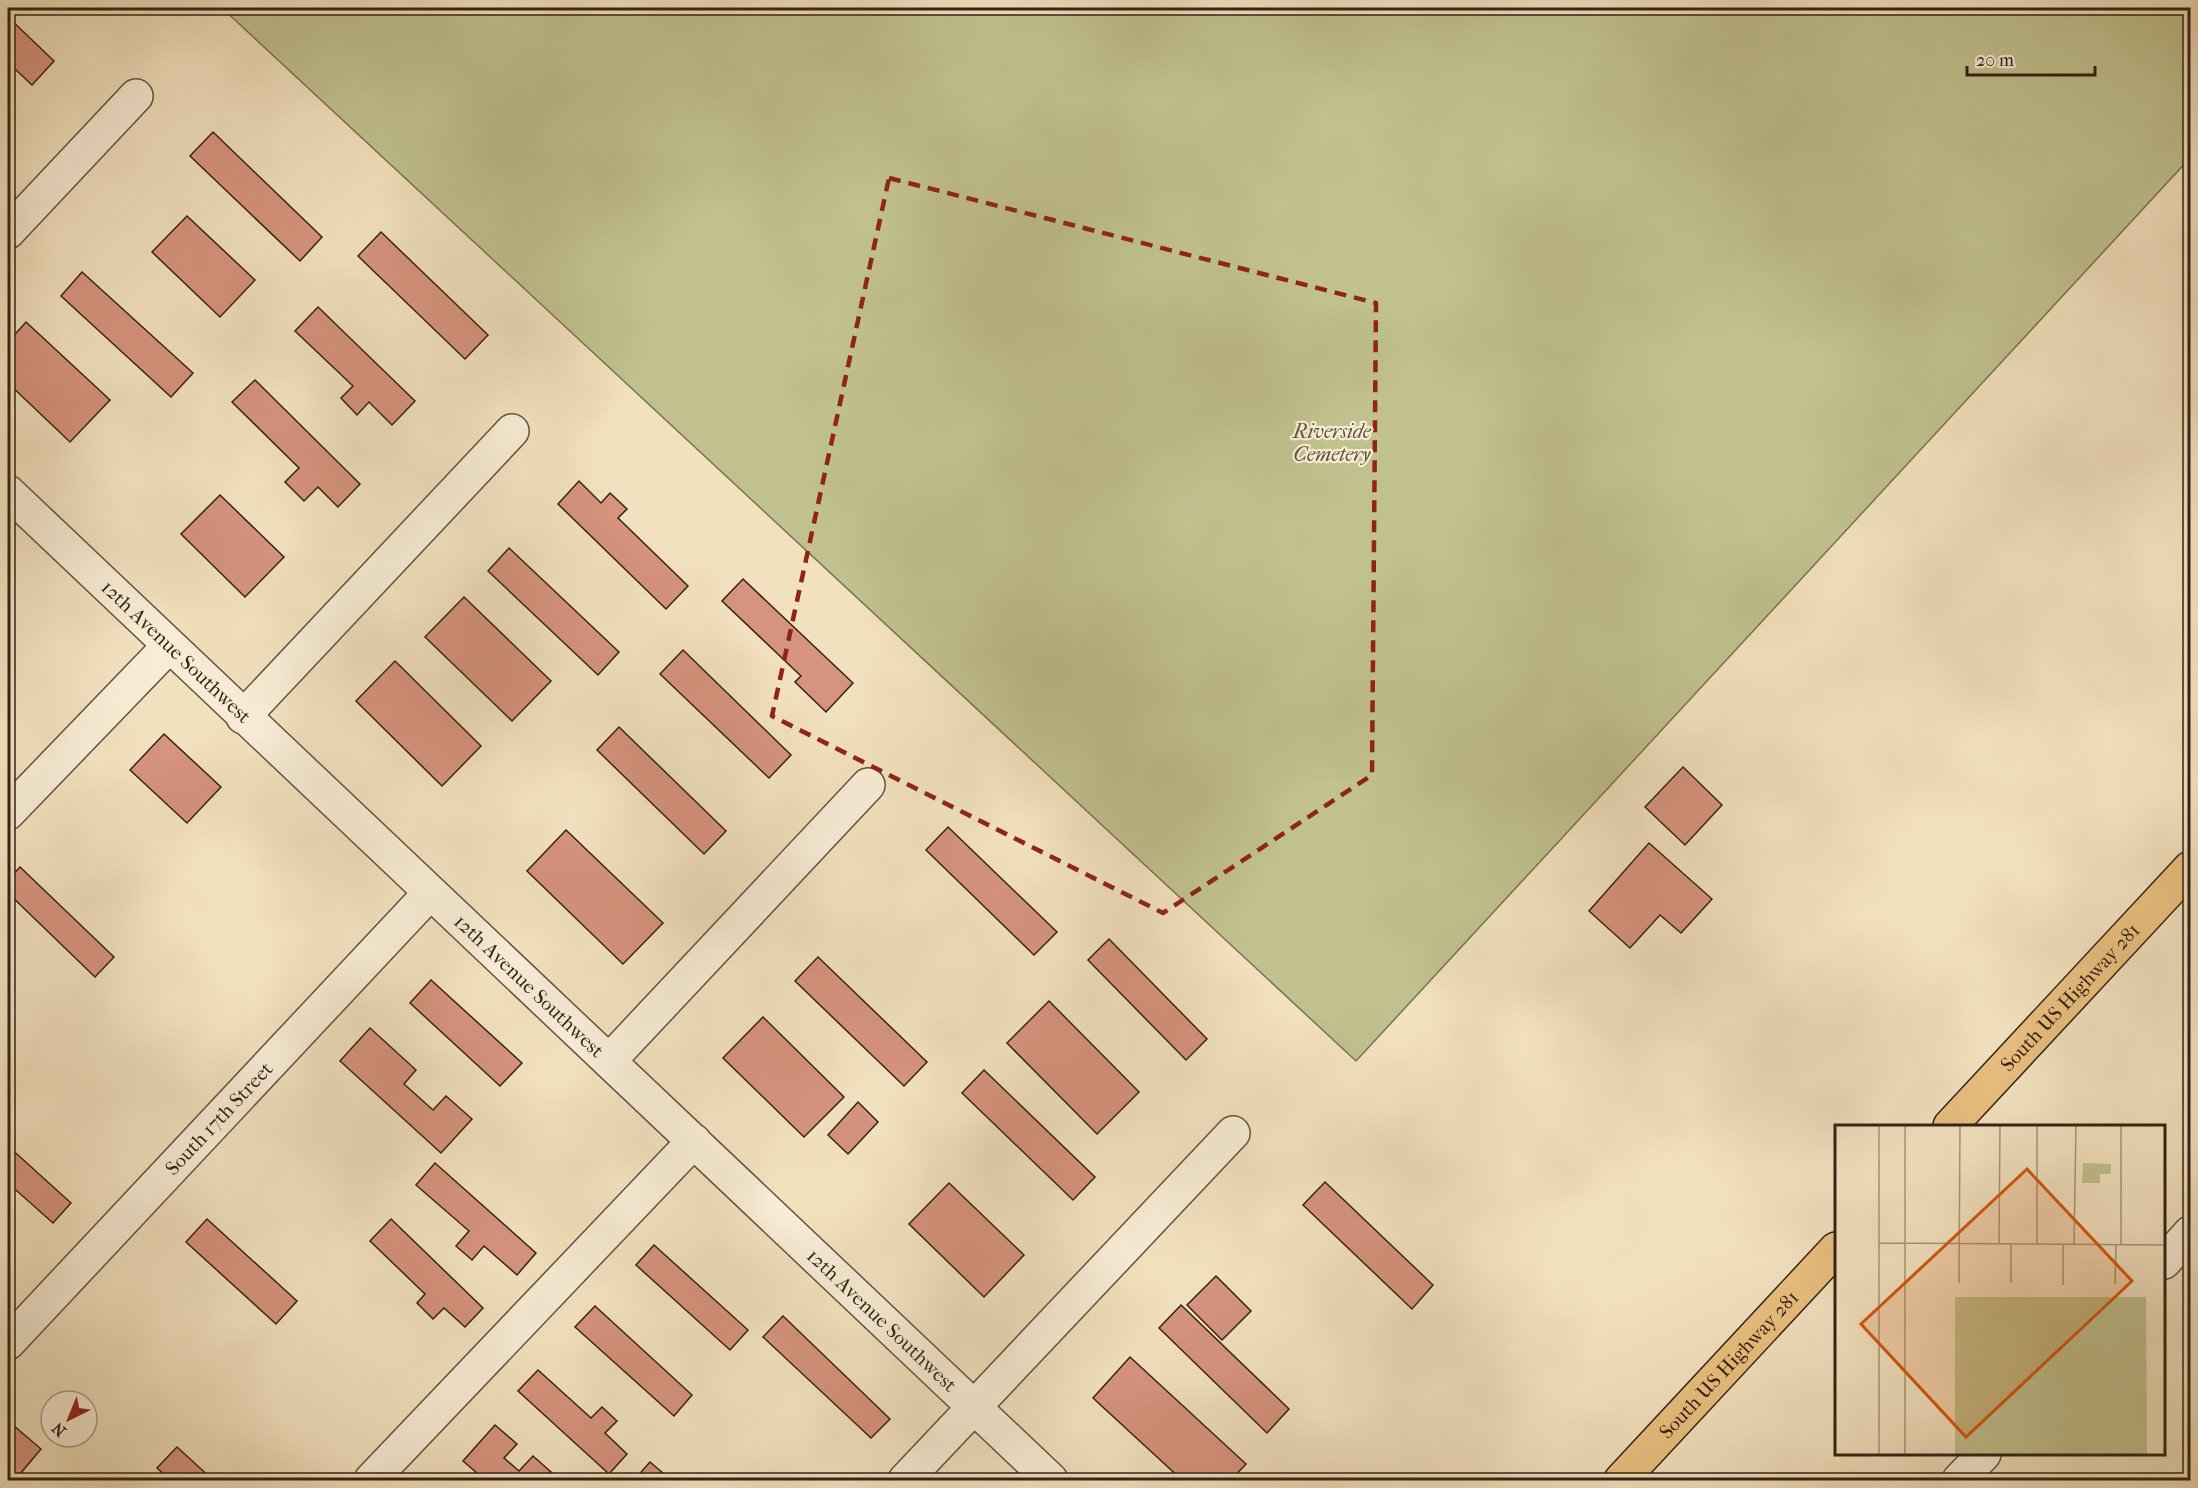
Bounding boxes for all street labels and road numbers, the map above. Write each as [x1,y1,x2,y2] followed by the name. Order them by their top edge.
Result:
[97,576,256,728] street label: 12th Avenue Southwest
[449,910,608,1062] street label: 12th Avenue Southwest
[1996,919,2145,1076] street label: South US Highway 281
[161,1057,278,1180] street label: South 17th Street
[802,1244,961,1397] street label: 12th Avenue Southwest
[1655,1286,1803,1443] street label: South US Highway 281

